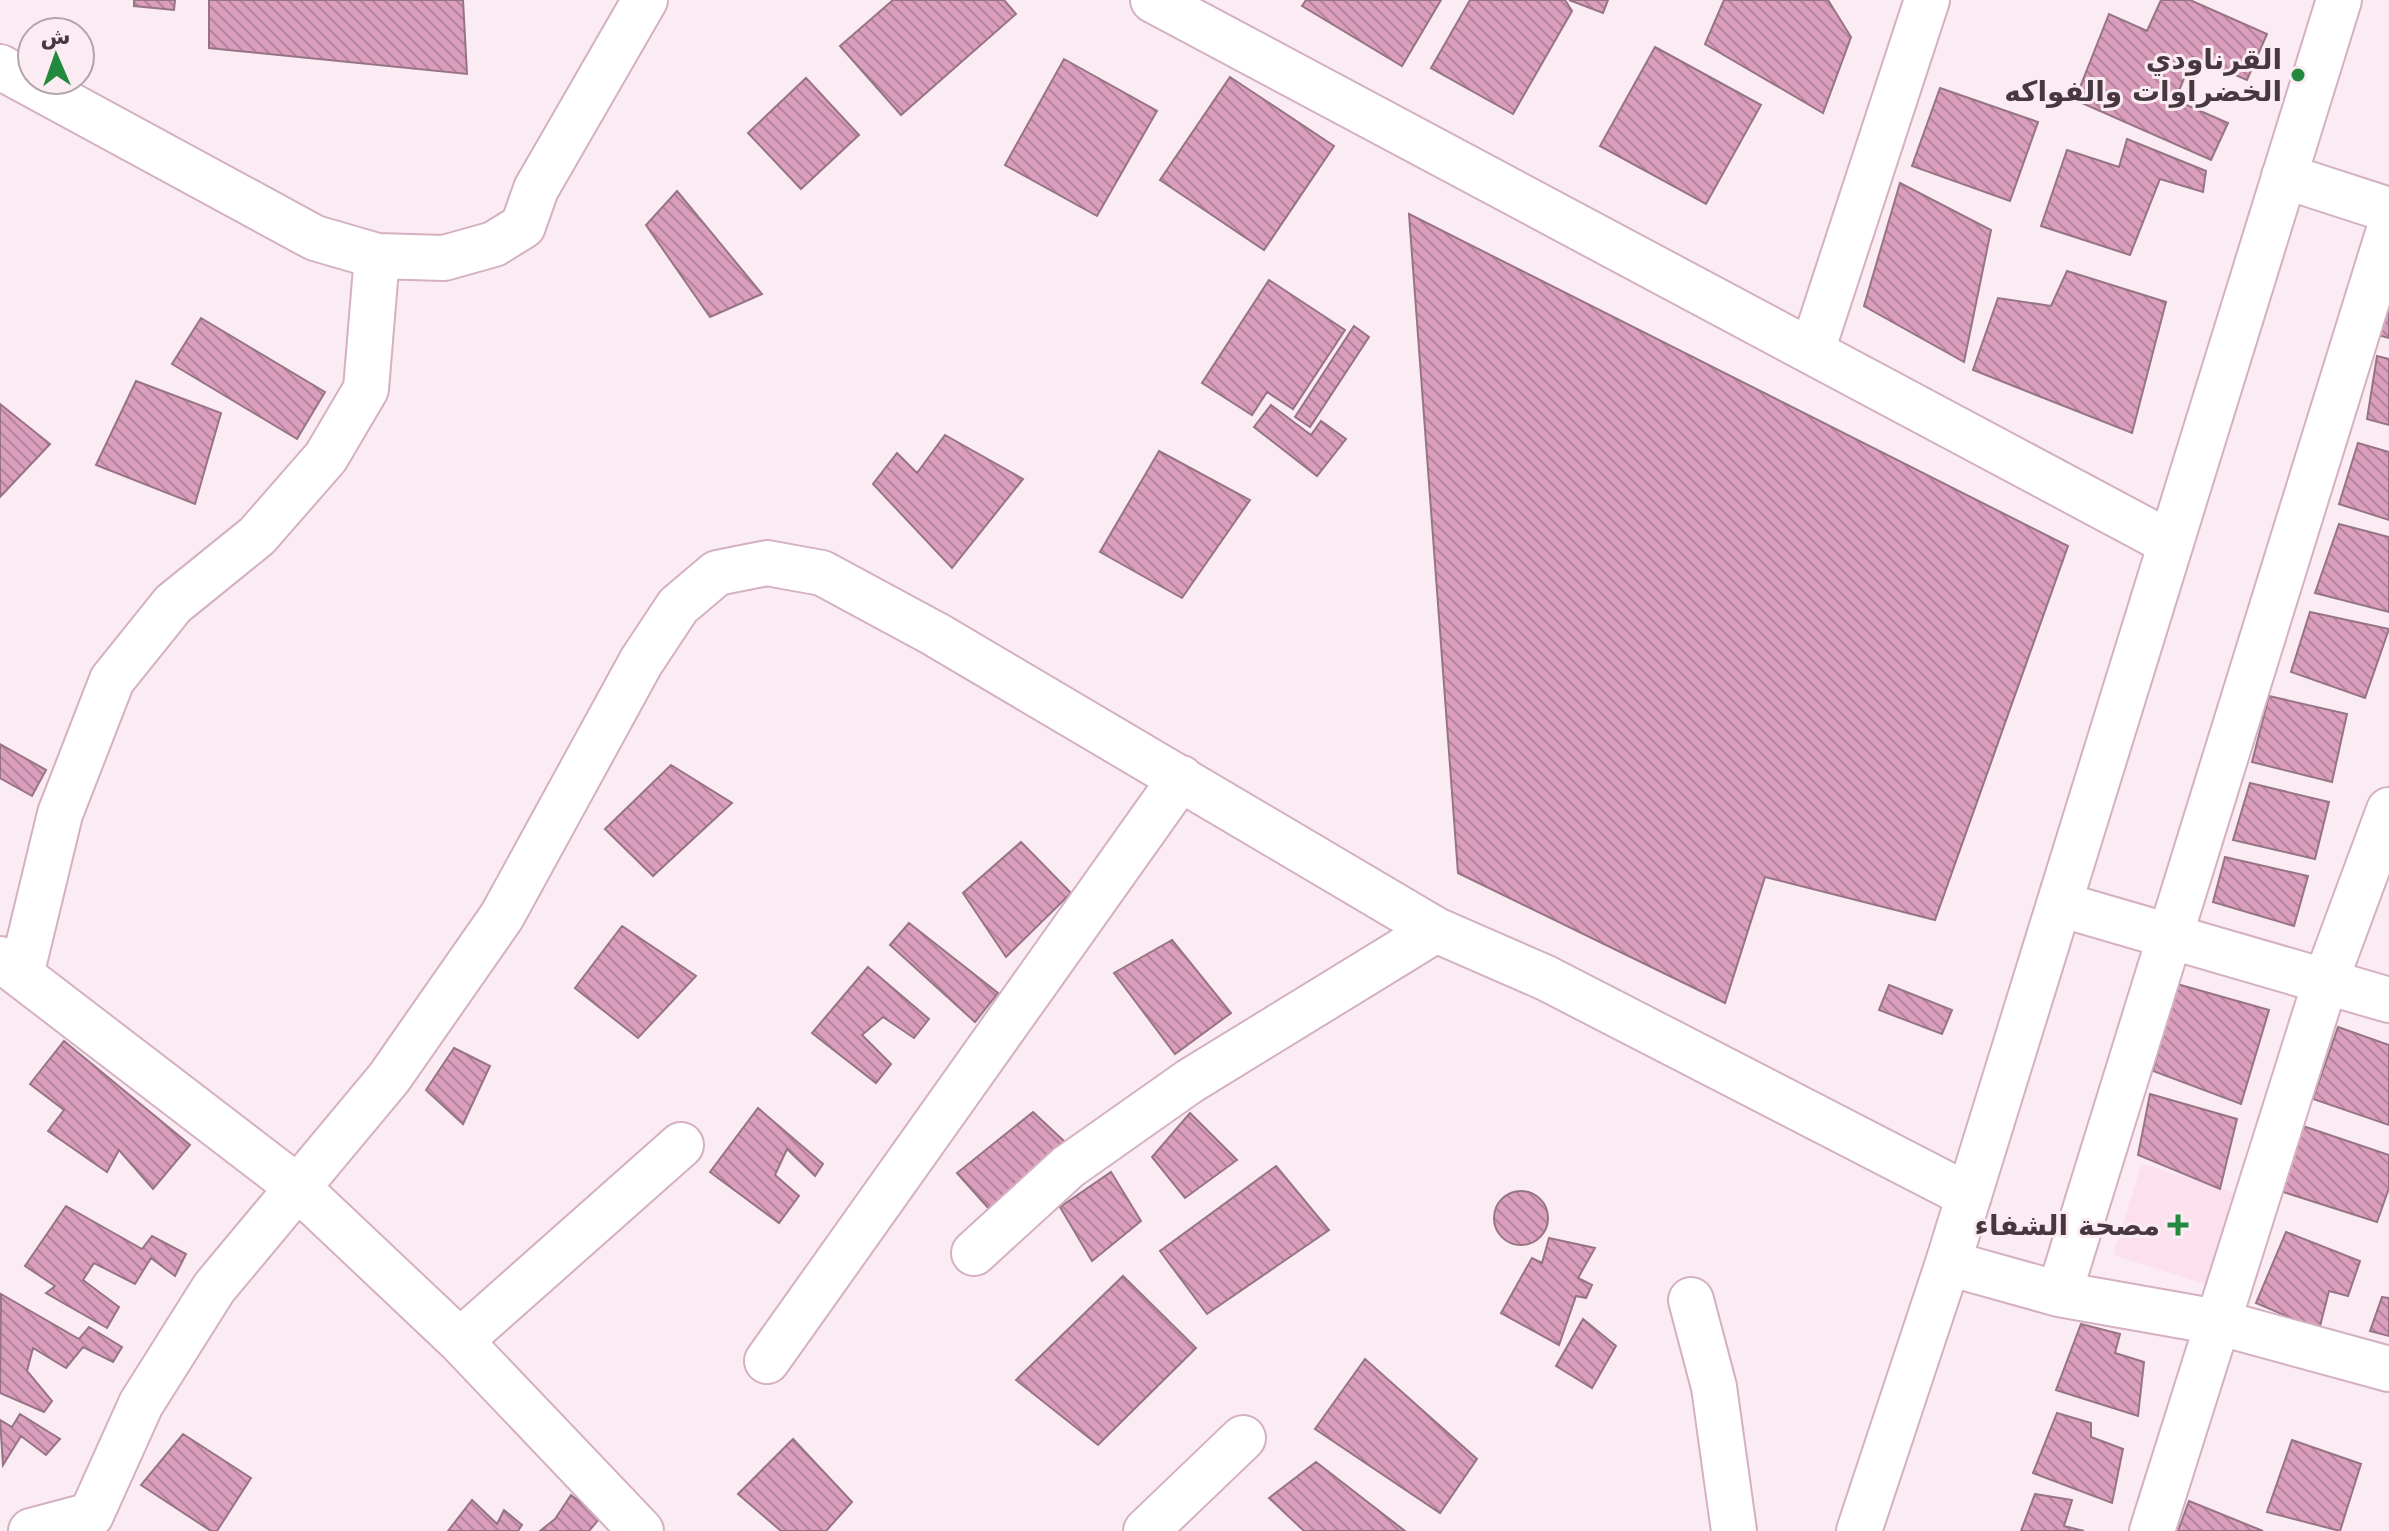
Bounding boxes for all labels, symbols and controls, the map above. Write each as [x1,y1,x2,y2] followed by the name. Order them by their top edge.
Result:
[16,16,96,96] north arrow
[40,23,71,50] text: ش
[2004,43,2282,108] place label: القرناودي الخضراوات والفواكه
[2289,66,2307,84] marker: القرناودي الخضراوات والفواكه
[1975,1209,2160,1242] place label: مصحة الشفاء
[2167,1214,2189,1236] marker: مصحة الشفاء

